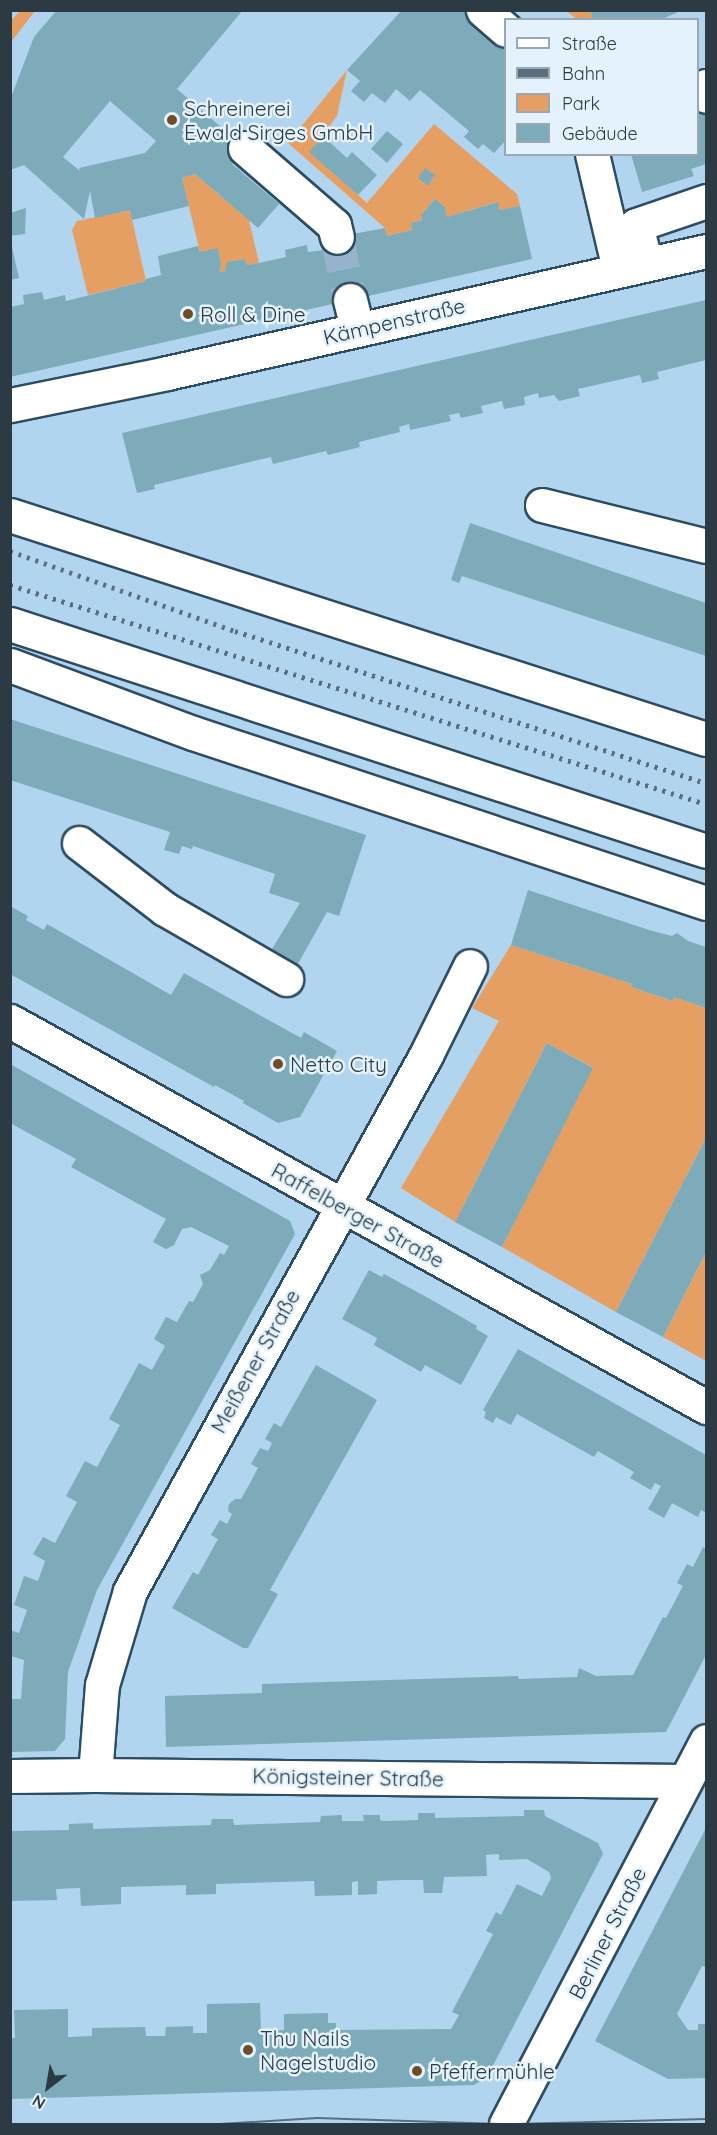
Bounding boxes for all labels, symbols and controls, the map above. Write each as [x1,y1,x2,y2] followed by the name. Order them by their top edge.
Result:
[504,18,699,156] legend
[562,32,617,55] text: Straße
[562,62,605,85] text: Bahn
[562,92,600,115] text: Park
[184,95,373,145] place label: Schreinerei Ewald Sirges GmbH
[165,113,179,127] marker: Schreinerei Ewald Sirges GmbH
[562,122,638,145] text: Gebäude
[321,292,467,350] street label: Kämpenstraße
[200,301,306,327] place label: Roll & Dine
[181,307,195,321] marker: Roll & Dine
[290,1051,387,1077] place label: Netto City
[271,1057,285,1071] marker: Netto City
[267,1157,449,1273] street label: Raffelberger Straße
[205,1285,305,1437] street label: Meißener Straße
[252,1763,444,1791] street label: Königsteiner Straße
[563,1863,651,2003] street label: Berliner Straße
[260,2025,376,2075] place label: Thu Nails Nagelstudio
[241,2043,255,2057] marker: Thu Nails Nagelstudio
[18,2057,78,2117] north arrow
[429,2058,555,2084] place label: Pfeffermühle
[410,2064,424,2078] marker: Pfeffermühle
[29,2091,49,2114] text: N

